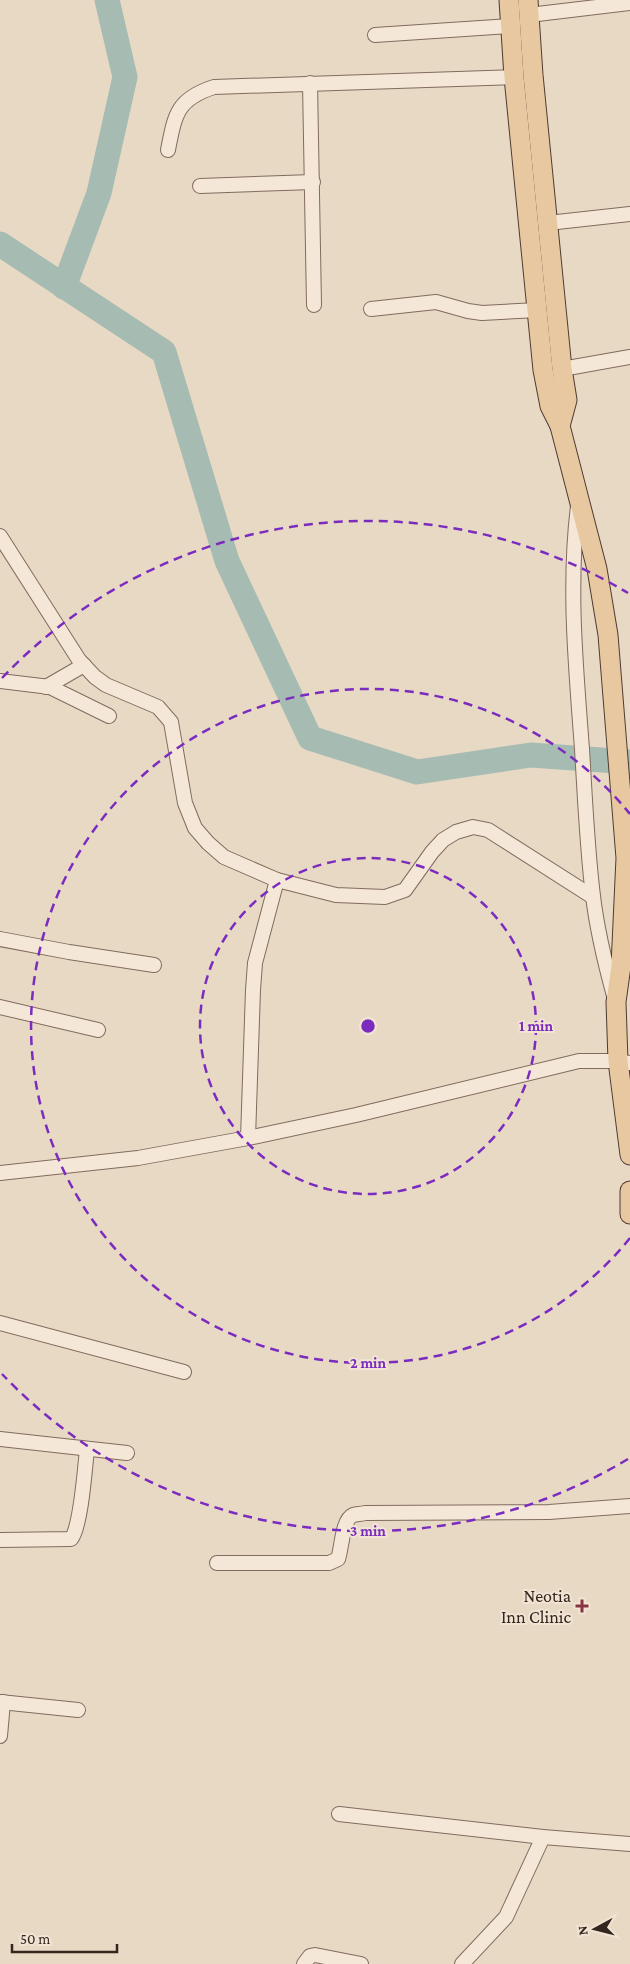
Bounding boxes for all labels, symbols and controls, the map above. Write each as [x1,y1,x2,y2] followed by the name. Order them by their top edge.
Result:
[359,1017,377,1035] centre of rings
[519,1018,553,1034] text: 1 min
[350,1355,386,1371] text: 2 min
[350,1523,386,1539] text: 3 min
[501,1586,572,1627] place label: Neotia Inn Clinic
[575,1599,589,1613] marker: Neotia Inn Clinic
[570,1904,620,1954] north arrow
[12,1922,118,1954] scale bar
[574,1924,591,1936] text: N
[20,1931,50,1947] text: 50 m

